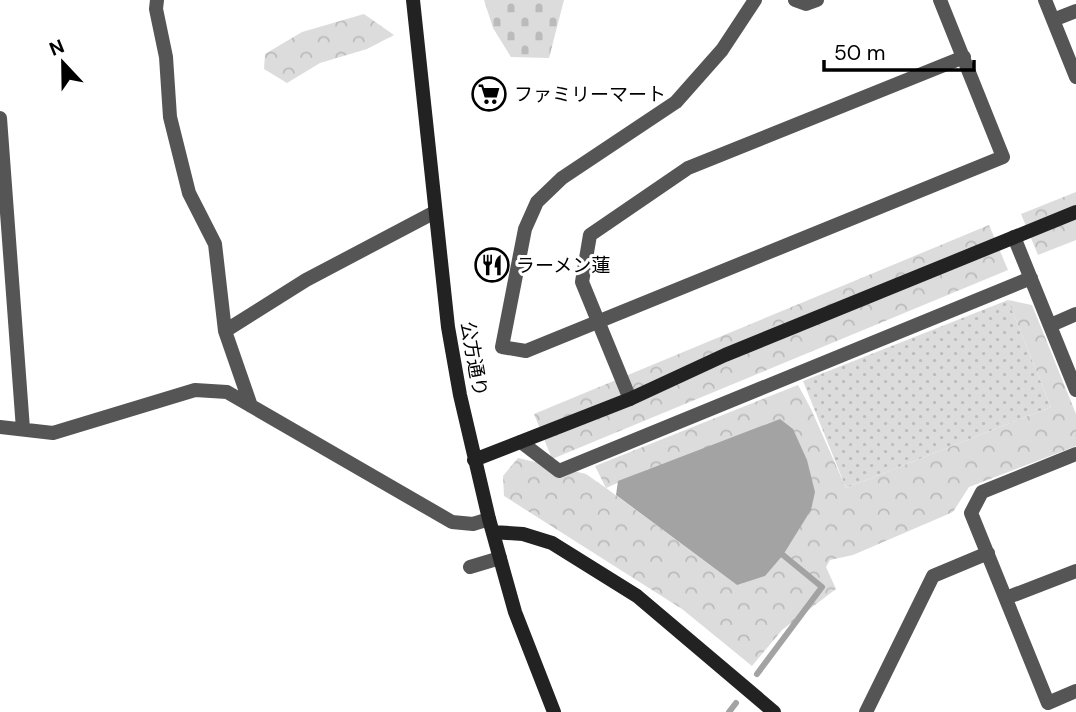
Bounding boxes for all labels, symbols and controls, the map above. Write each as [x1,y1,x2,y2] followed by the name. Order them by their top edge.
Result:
[28,28,98,98] north arrow
[824,28,974,72] scale bar
[46,34,68,62] text: N
[834,39,885,67] text: 50 m
[470,75,508,113] supermarket icon: ファミリーマート
[514,82,666,107] place label: ファミリーマート
[473,246,511,284] restaurant icon: ラーメン蓮
[516,253,610,278] place label: ラーメン蓮
[455,319,493,399] street label: 公方通り

